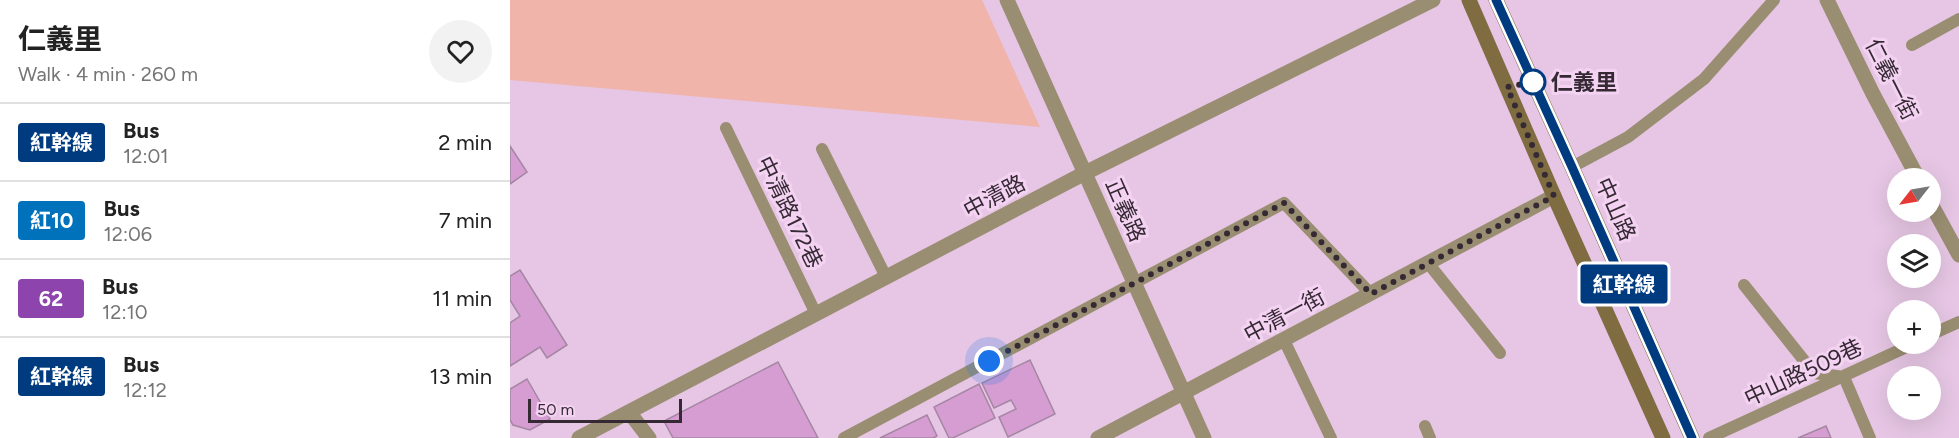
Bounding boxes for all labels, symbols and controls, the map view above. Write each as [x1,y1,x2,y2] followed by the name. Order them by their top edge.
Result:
[429,20,492,83] button: heart
[18,22,102,56] text: 仁義里
[1860,34,1924,125] street label: 仁義一街
[18,62,198,86] text: Walk · 4 min · 260 m
[1520,69,1546,95] marker: 仁義里
[1551,69,1617,96] place label: 仁義里
[123,117,159,144] text: Bus
[438,129,492,156] text: 2 min
[30,130,93,155] text: 紅幹線
[123,144,169,168] text: 12:01
[751,152,828,273] street label: 中清路172巷
[1887,168,1941,222] north arrow
[1887,168,1941,420] map controls
[959,169,1030,224] street label: 中清路
[1590,174,1641,245] street label: 中山路
[1100,175,1151,246] street label: 正義路
[103,195,140,222] text: Bus
[439,207,492,234] text: 7 min
[30,208,73,233] text: 紅10
[103,222,152,246] text: 12:06
[1887,234,1941,288] button: layers
[1590,264,1658,304] line badge: 紅幹線
[1593,272,1656,297] text: 紅幹線
[102,273,138,300] text: Bus
[1239,283,1329,348] street label: 中清一街
[432,285,492,312] text: 11 min
[39,286,63,311] text: 62
[102,300,148,324] text: 12:10
[1887,300,1941,354] button: +
[1740,333,1867,412] street label: 中山路509巷
[974,346,1004,376] your location
[123,351,159,378] text: Bus
[429,363,492,390] text: 13 min
[30,364,93,389] text: 紅幹線
[1887,366,1941,420] button: −
[123,378,167,402] text: 12:12
[528,396,682,424] scale bar
[537,400,574,419] text: 50 m

